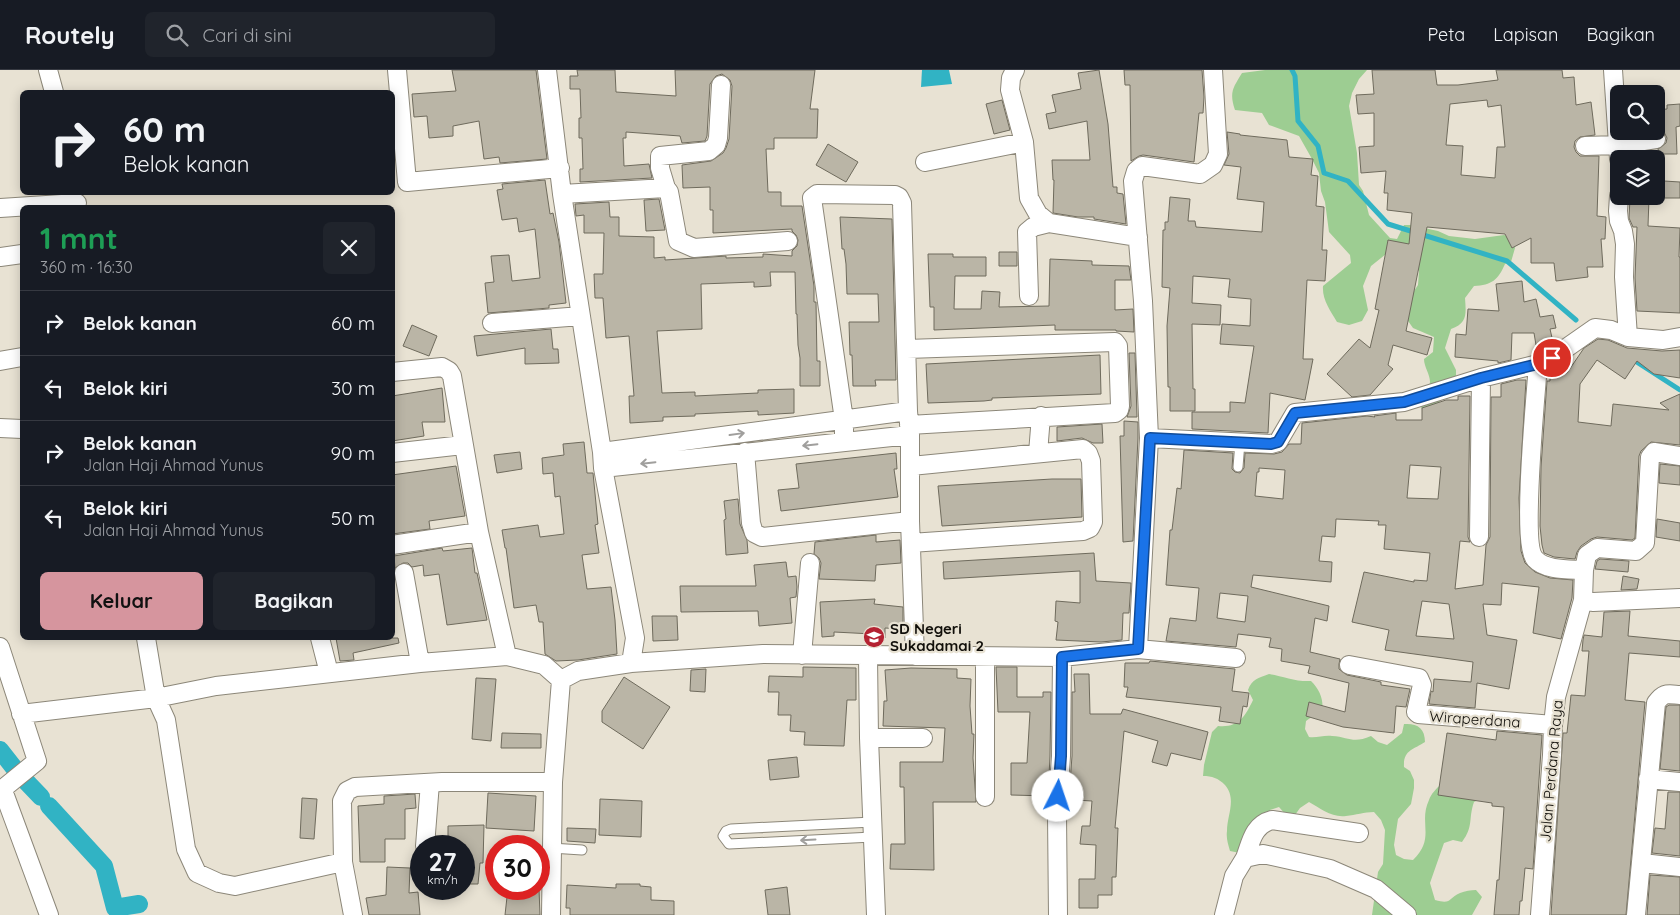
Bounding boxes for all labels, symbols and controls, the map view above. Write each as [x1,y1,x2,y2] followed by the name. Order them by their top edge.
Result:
[145,12,495,57] search box
[25,20,115,50] text: Routely
[163,21,191,49] icon: search
[203,23,292,47] text: Cari di sini
[1428,23,1465,46] text: Peta
[1493,23,1558,46] text: Lapisan
[1586,23,1655,46] text: Bagikan
[1610,85,1665,205] map controls
[1610,85,1665,140] button: search
[123,107,206,151] text: 60 m
[40,110,105,175] icon: right
[123,150,249,178] text: Belok kanan
[1610,150,1665,205] button: layers
[40,219,118,257] text: 1 mnt
[323,222,375,274] button: close
[40,257,133,277] text: 360 m · 16:30
[40,309,68,337] icon: right
[83,311,197,335] text: Belok kanan
[331,311,375,335] text: 60 m
[1531,337,1573,379] pin
[1538,344,1566,372] icon: arrive
[40,374,68,402] icon: left
[83,376,168,400] text: Belok kiri
[331,376,375,400] text: 30 m
[729,429,745,439] one-way arrow
[83,431,197,455] text: Belok kanan
[40,439,68,467] icon: right
[802,440,818,450] one-way arrow
[331,441,375,465] text: 90 m
[83,455,264,475] text: Jalan Haji Ahmad Yunus
[640,458,656,468] one-way arrow
[83,496,168,520] text: Belok kiri
[40,504,68,532] icon: left
[331,506,375,530] text: 50 m
[83,520,264,540] text: Jalan Haji Ahmad Yunus
[40,572,203,630] button: Keluar
[213,572,375,630] button: Bagikan
[890,619,984,655] place label: SD Negeri Sukadamai 2
[862,625,886,649] school or university icon: SD Negeri Sukadamai 2
[1535,699,1567,843] street label: Jalan Perdana Raya
[1429,706,1521,732] street label: Wiraperdana
[1031,769,1083,821] position arrow
[485,835,550,900] speed limit sign: 30
[800,836,816,845] one-way arrow
[429,846,456,877] text: 27
[427,872,458,887] text: km/h

